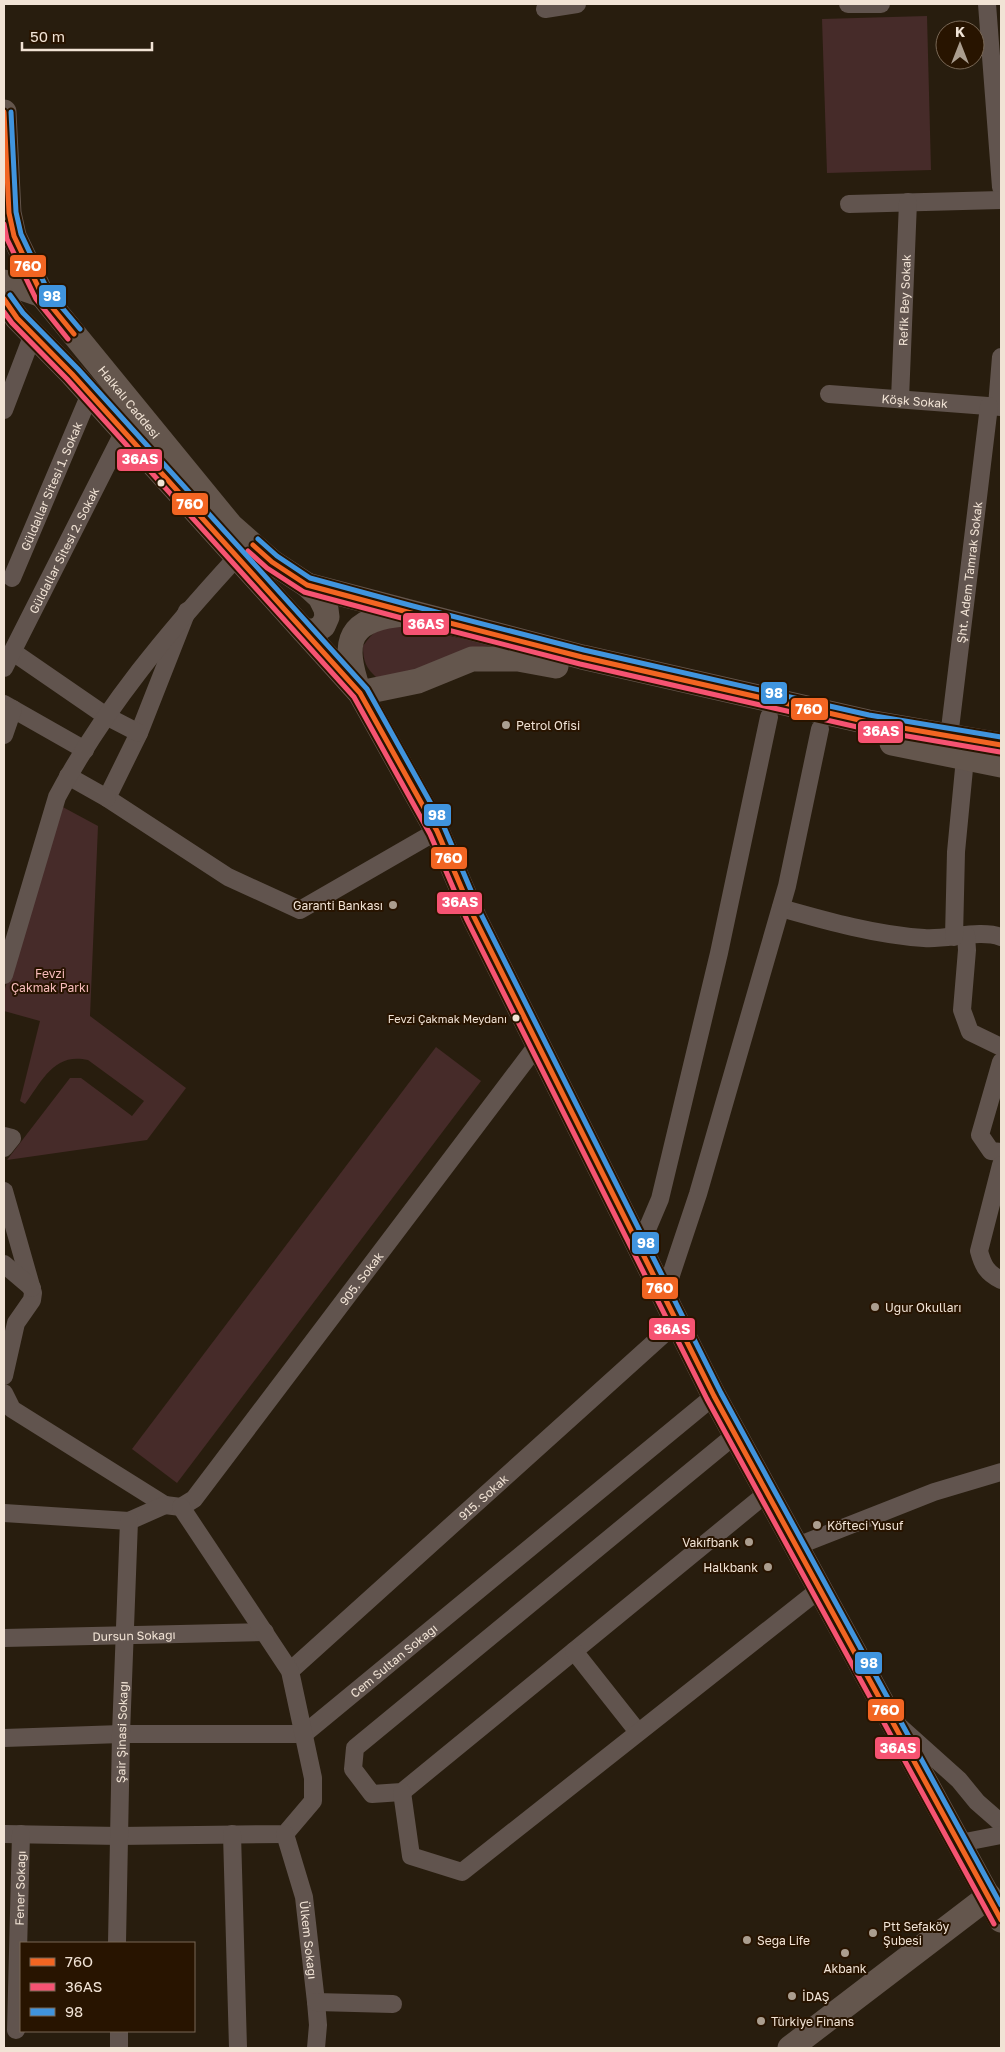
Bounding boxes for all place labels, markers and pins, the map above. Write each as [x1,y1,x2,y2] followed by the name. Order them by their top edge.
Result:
[156,478,166,488] unlabelled marker
[516,718,580,733] place label: Petrol Ofisi
[500,719,512,731] marker: Petrol Ofisi
[293,898,383,913] place label: Garanti Bankası
[387,899,399,911] marker: Garanti Bankası
[388,1012,507,1025] place label: Fevzi Çakmak Meydanı
[511,1013,521,1023] marker: Fevzi Çakmak Meydanı
[885,1300,961,1315] place label: Uğur Okulları
[869,1301,881,1313] marker: Uğur Okulları
[827,1518,904,1533] place label: Köfteci Yusuf
[811,1519,823,1531] marker: Köfteci Yusuf
[682,1535,739,1550] place label: Vakıfbank
[743,1536,755,1548] marker: Vakıfbank
[703,1560,758,1575] place label: Halkbank
[762,1561,774,1573] marker: Halkbank
[883,1919,949,1948] place label: Ptt Sefaköy Şubesi
[867,1927,879,1939] marker: Ptt Sefaköy Şubesi
[757,1933,810,1948] place label: Sega Life
[741,1934,753,1946] marker: Sega Life
[839,1947,851,1959] marker: Akbank
[823,1961,867,1976] place label: Akbank
[802,1989,830,2004] place label: İDAŞ
[786,1990,798,2002] marker: İDAŞ
[771,2014,854,2029] place label: Türkiye Finans
[755,2015,767,2027] marker: Türkiye Finans

